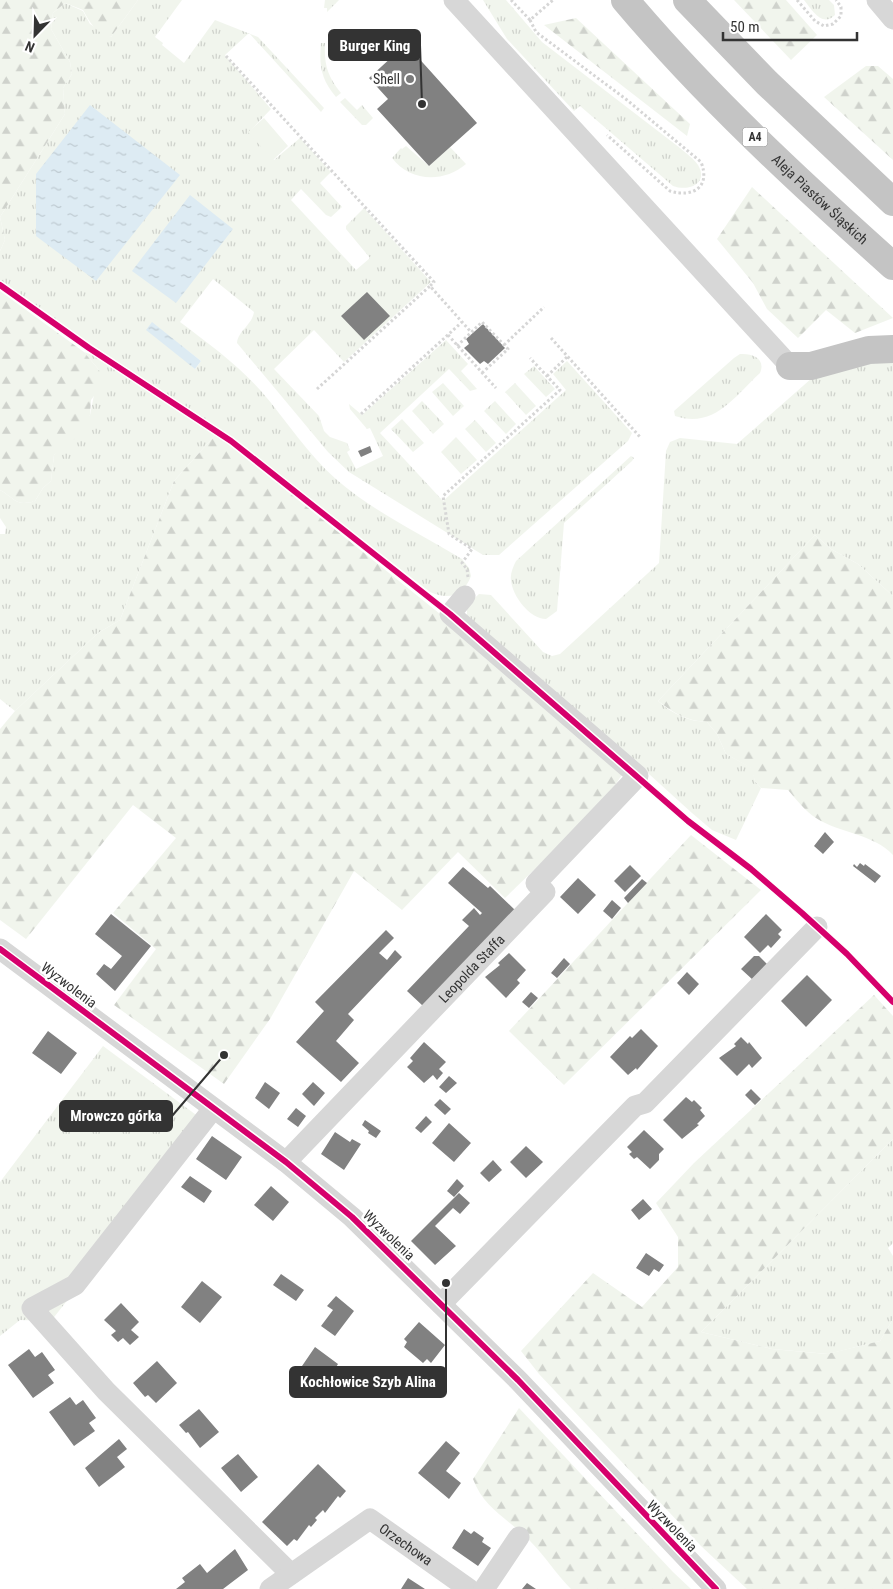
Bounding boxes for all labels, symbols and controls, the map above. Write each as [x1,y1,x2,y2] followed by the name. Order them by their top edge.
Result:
[10,10,60,60] north arrow
[723,10,857,42] scale bar
[730,18,760,36] text: 50 m
[329,30,420,60] callout: Burger King
[340,37,410,55] text: Burger King
[23,38,37,56] text: N
[373,71,400,87] place label: Shell
[404,73,416,85] marker: Shell
[742,128,768,146] road number: A4
[769,151,871,248] street label: Aleja Piastów Śląskich
[435,931,508,1006] street label: Leopolda Staffa
[38,959,100,1011] street label: Wyzwolenia
[60,1101,172,1131] callout: Mrowczo górka
[70,1107,162,1125] text: Mrowczo górka
[360,1207,418,1263] street label: Wyzwolenia
[290,1367,446,1397] callout: Kochłowice Szyb Alina
[300,1373,436,1391] text: Kochłowice Szyb Alina
[644,1497,700,1555] street label: Wyzwolenia
[376,1520,436,1569] street label: Orzechowa

